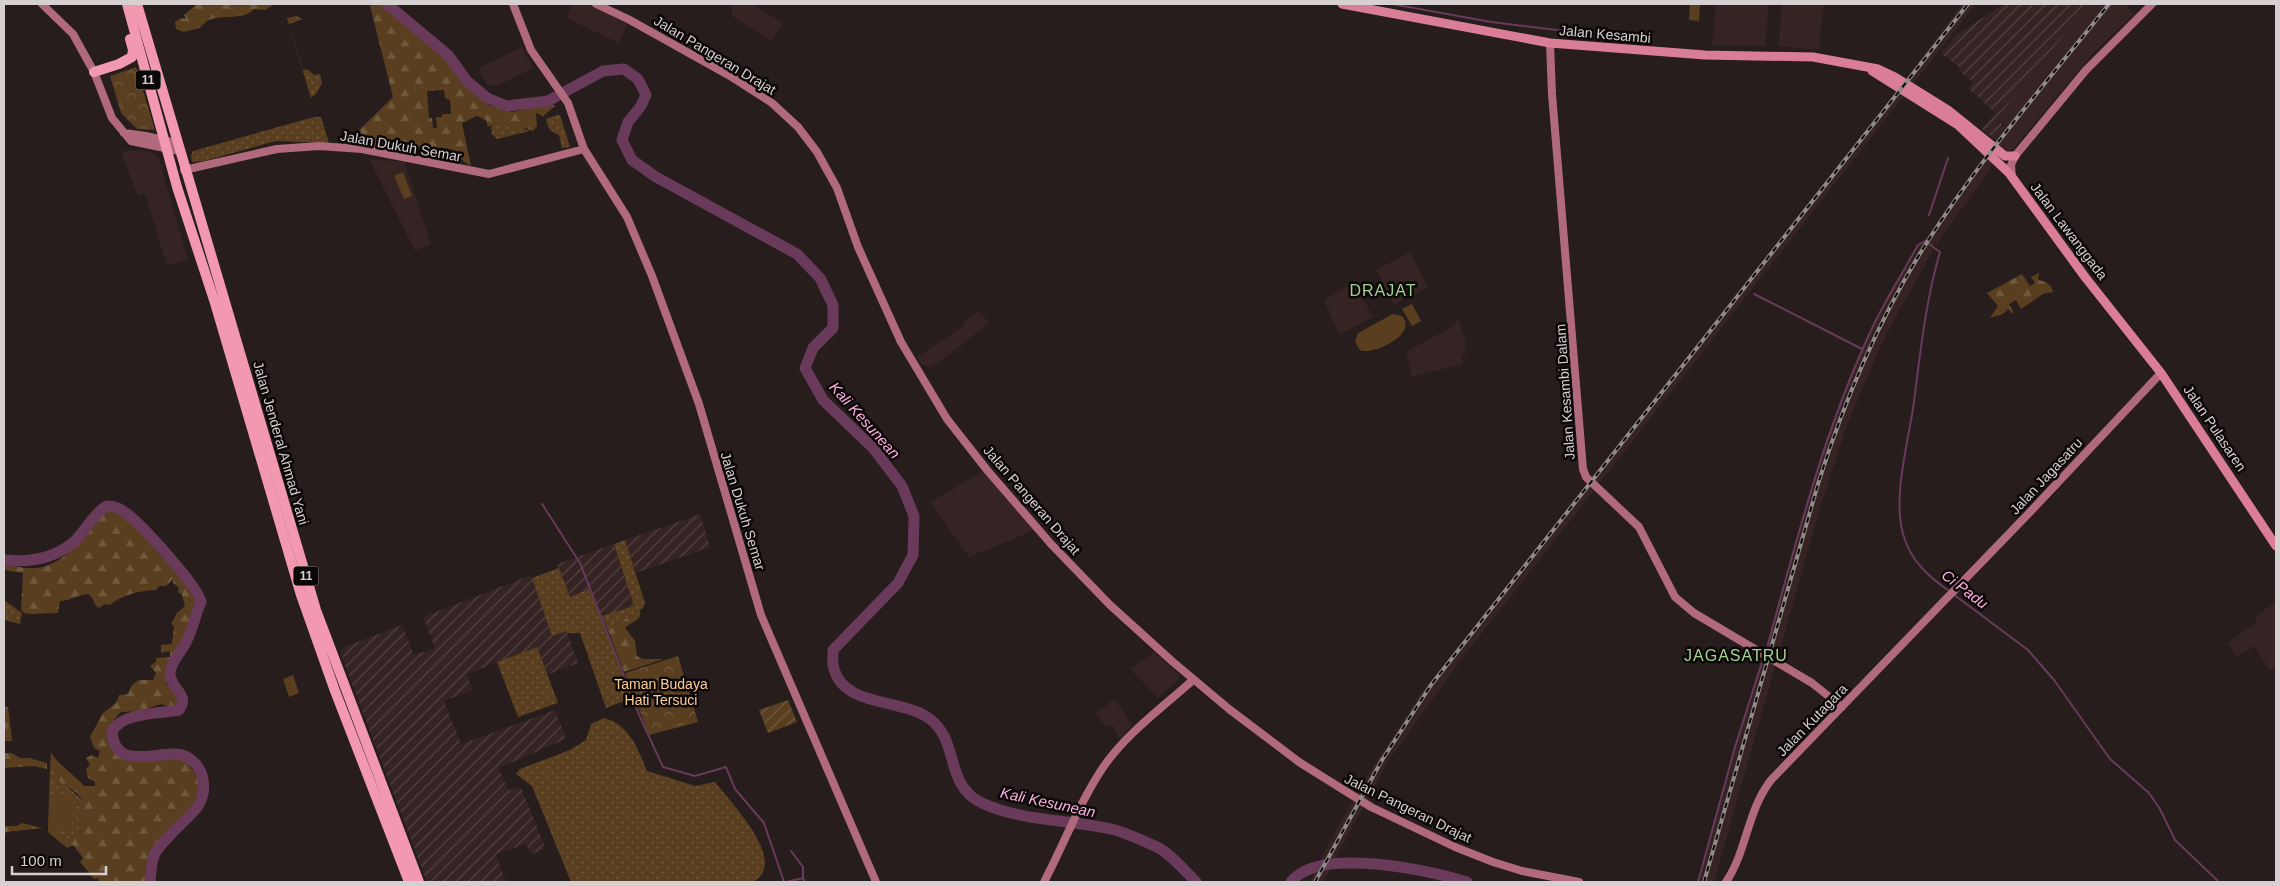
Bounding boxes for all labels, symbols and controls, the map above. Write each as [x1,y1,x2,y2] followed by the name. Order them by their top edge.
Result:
[651,12,779,98] street label: Jalan Pangeran Drajat
[1559,22,1651,46] street label: Jalan Kesambi
[136,70,160,90] road number: 11
[339,127,463,165] street label: Jalan Dukuh Semar
[2027,179,2111,283] street label: Jalan Lawanggada
[1349,282,1417,299] district label: DRAJAT
[1552,324,1578,460] street label: Jalan Kesambi Dalam
[250,359,312,527] street label: Jalan Jenderal Ahmad Yani
[826,378,904,462] water label: Kali Kesunean
[2180,382,2250,474] street label: Jalan Pulasaren
[2006,434,2086,518] street label: Jalan Jagasatru
[980,442,1084,558] street label: Jalan Pangeran Drajat
[717,450,769,572] street label: Jalan Dukuh Semar
[294,566,318,586] road number: 11
[1939,566,1992,612] water label: Ci Padu
[1684,647,1788,664] district label: JAGASATRU
[614,676,708,708] park label: Taman Budaya Hati Tersuci
[1774,680,1851,759] street label: Jalan Kutagara
[1342,770,1474,846] street label: Jalan Pangeran Drajat
[999,784,1097,820] water label: Kali Kesunean
[12,844,106,876] scale bar
[20,852,62,869] text: 100 m

